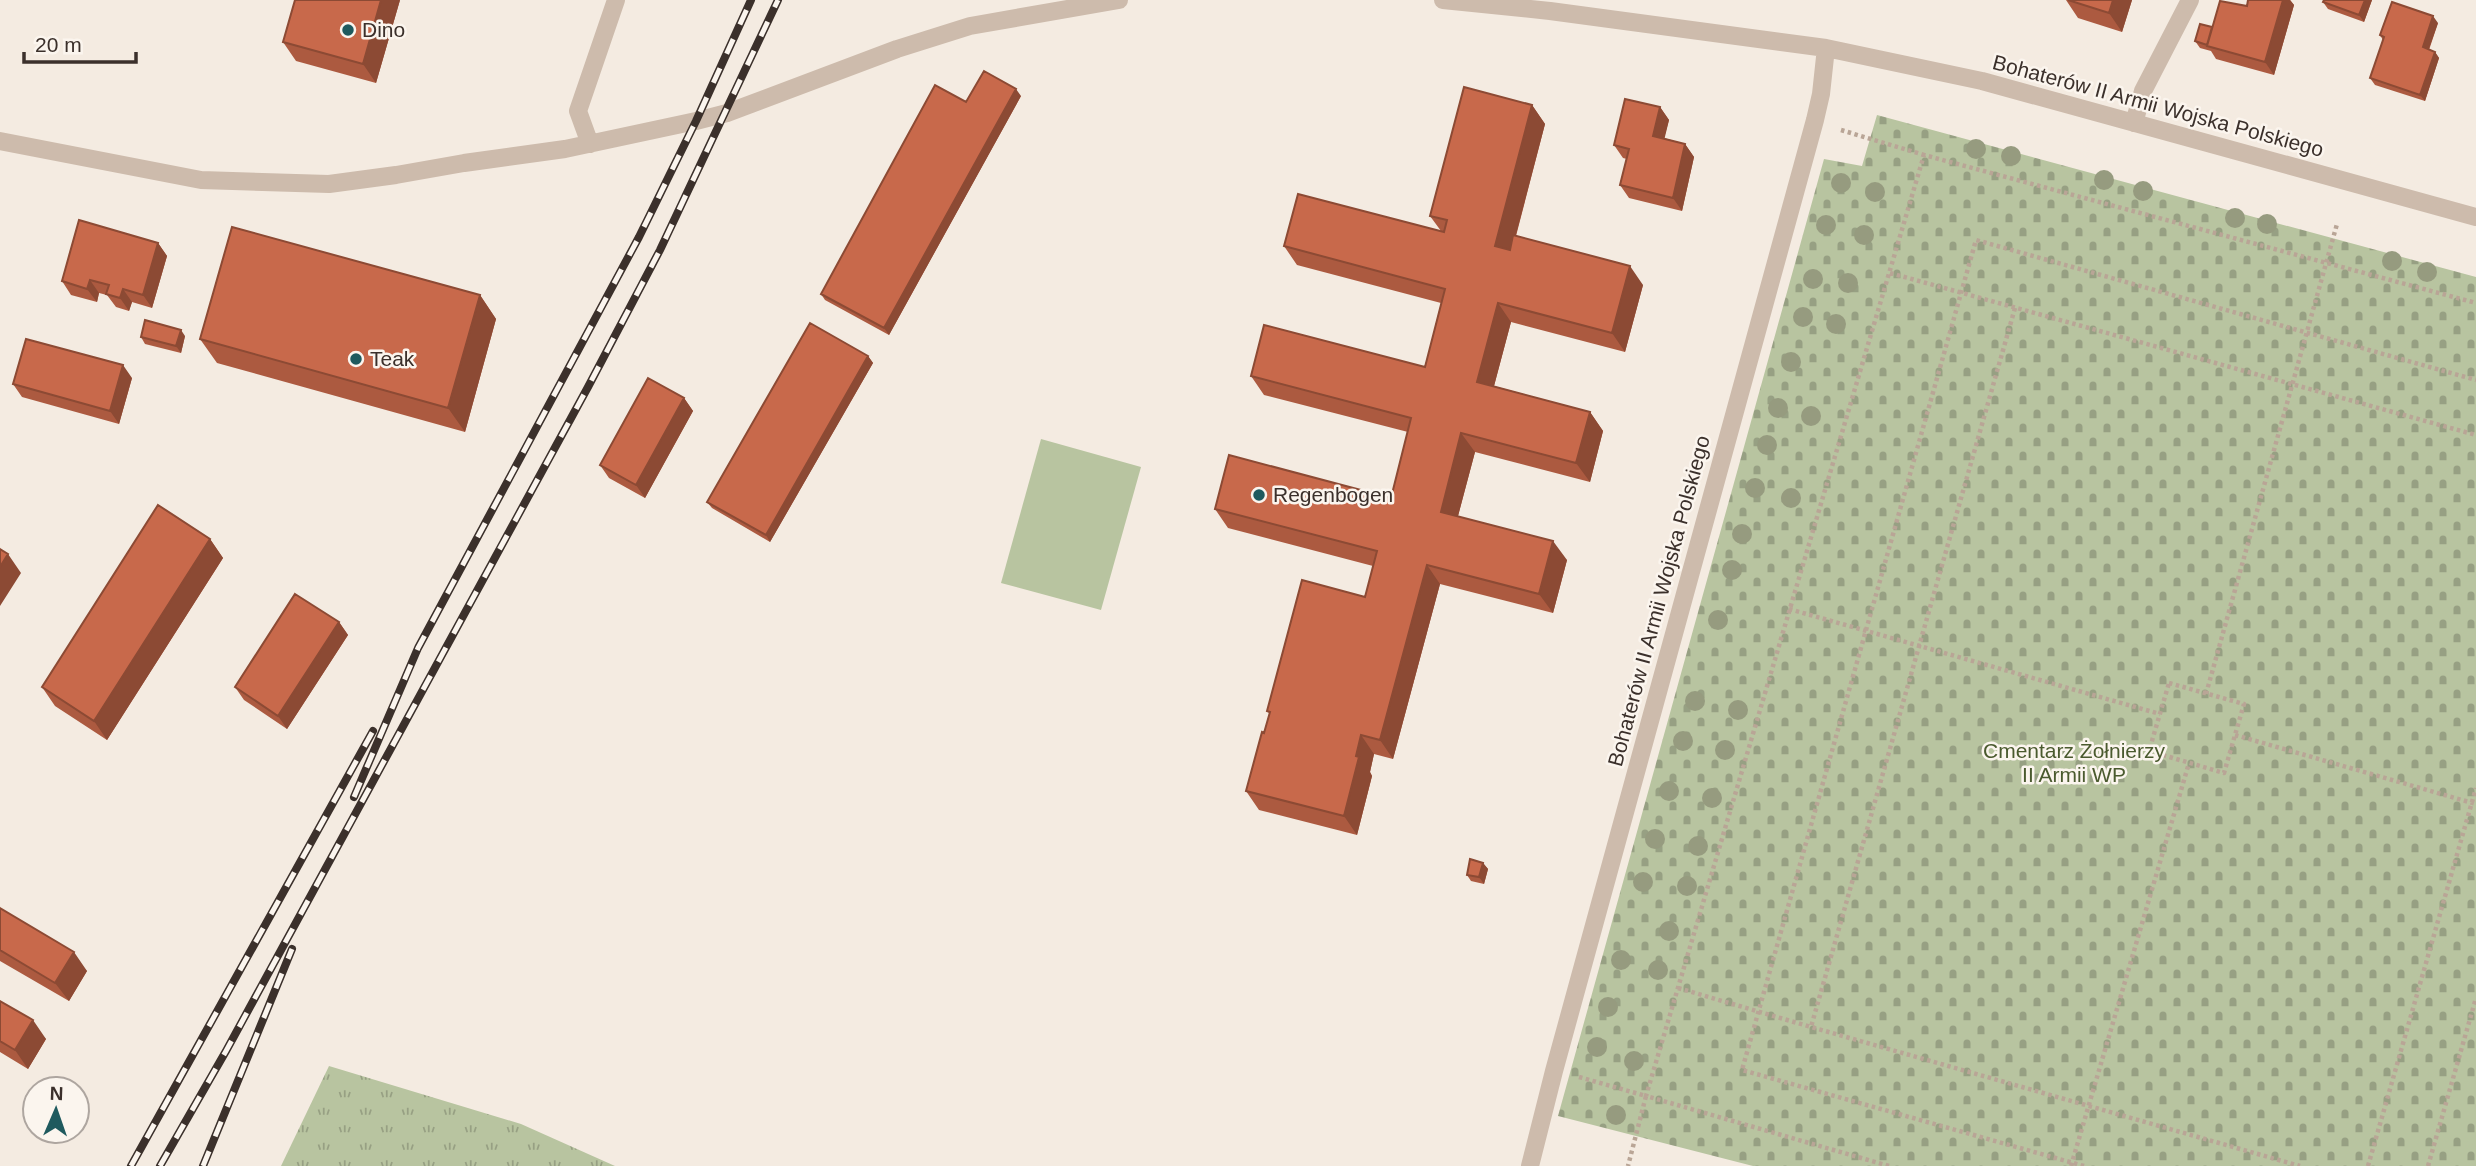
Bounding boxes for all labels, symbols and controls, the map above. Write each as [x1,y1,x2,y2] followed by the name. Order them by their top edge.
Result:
[362,18,405,41] place label: Dino
[24,21,136,65] scale bar
[340,22,356,38] marker: Dino
[35,33,82,56] text: 20 m
[1990,50,2326,161] street label: Bohaterów II Armii Wojska Polskiego
[370,347,415,370] place label: Teak
[348,351,364,367] marker: Teak
[1603,433,1714,769] street label: Bohaterów II Armii Wojska Polskiego
[1273,483,1393,506] place label: Regenbogen
[1251,487,1267,503] marker: Regenbogen
[1983,739,2166,786] park label: Cmentarz Żołnierzy II Armii WP
[21,1075,91,1145] north arrow
[49,1083,64,1104] text: N

